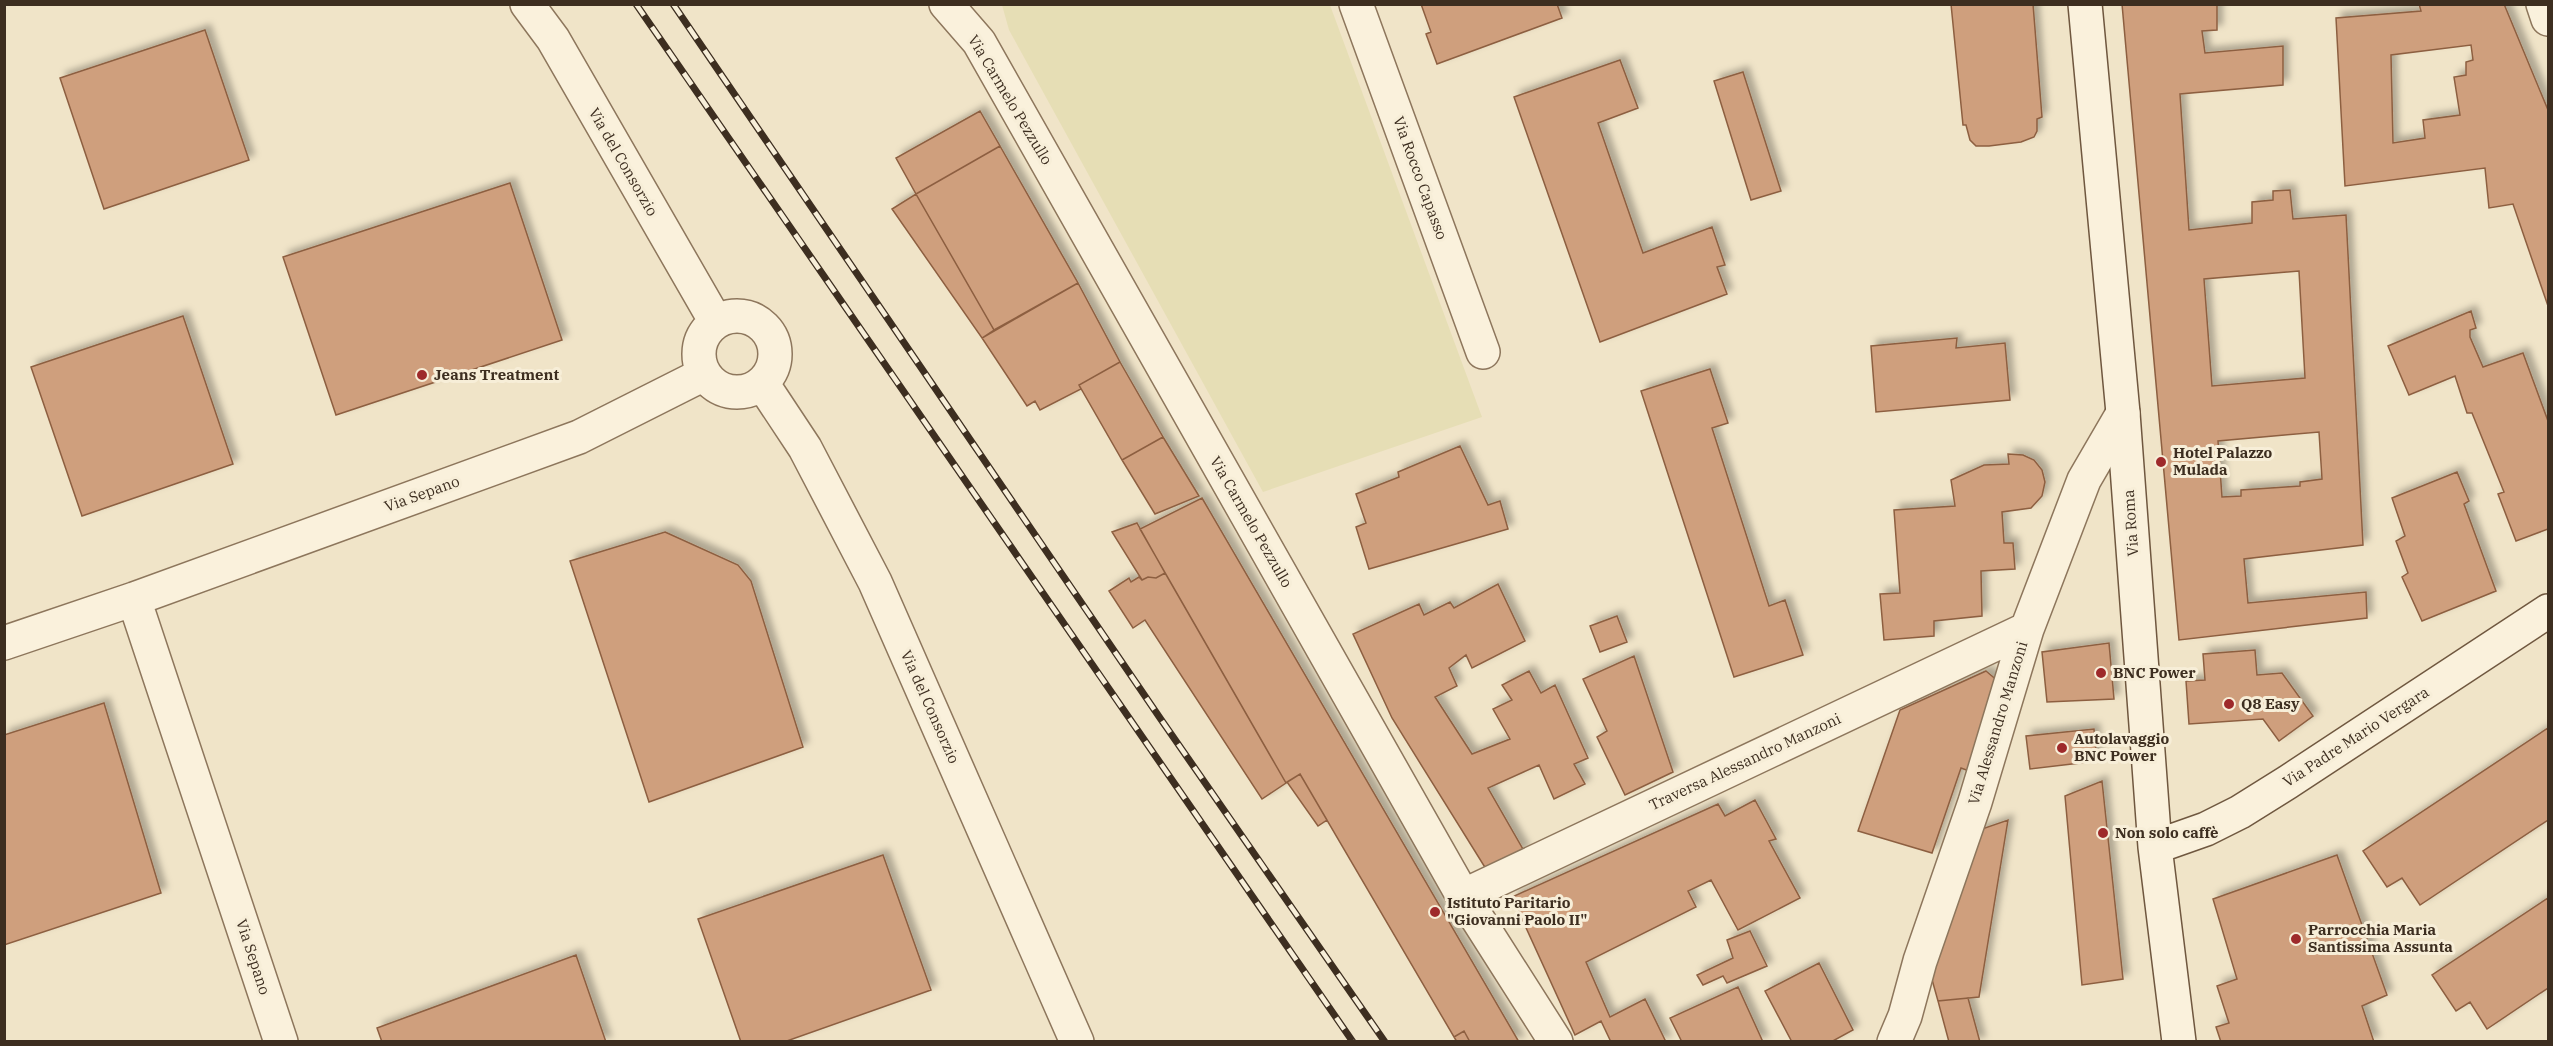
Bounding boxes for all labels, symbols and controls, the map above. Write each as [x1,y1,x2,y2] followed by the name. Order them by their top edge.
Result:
[964,31,1057,168] street label: Via Carmelo Pezzullo
[585,104,662,219] street label: Via del Consorzio
[1389,114,1452,242] street label: Via Rocco Capasso
[434,365,559,384] place label: Jeans Treatment
[415,368,429,382] marker: Jeans Treatment
[2173,443,2273,479] place label: Hotel Palazzo Mulada
[1206,453,1297,591] street label: Via Carmelo Pezzullo
[2154,455,2168,469] marker: Hotel Palazzo Mulada
[382,471,462,516] street label: Via Sepano
[2119,489,2142,557] street label: Via Roma
[1964,639,2032,807] street label: Via Alessandro Manzoni
[897,647,964,766] street label: Via del Consorzio
[2113,663,2196,682] place label: BNC Power
[2094,666,2108,680] marker: BNC Power
[2279,682,2432,791] street label: Via Padre Mario Vergara
[2241,694,2300,713] place label: Q8 Easy
[2222,697,2236,711] marker: Q8 Easy
[1646,709,1844,814] street label: Traversa Alessandro Manzoni
[2074,729,2170,765] place label: Autolavaggio BNC Power
[2055,741,2069,755] marker: Autolavaggio BNC Power
[2115,823,2218,842] place label: Non solo caffè
[2096,826,2110,840] marker: Non solo caffè
[1447,893,1587,929] place label: Istituto Paritario "Giovanni Paolo II"
[1428,905,1442,919] marker: Istituto Paritario "Giovanni Paolo II"
[232,917,275,997] street label: Via Sepano
[2308,920,2453,956] place label: Parrocchia Maria Santissima Assunta
[2289,932,2303,946] marker: Parrocchia Maria Santissima Assunta

